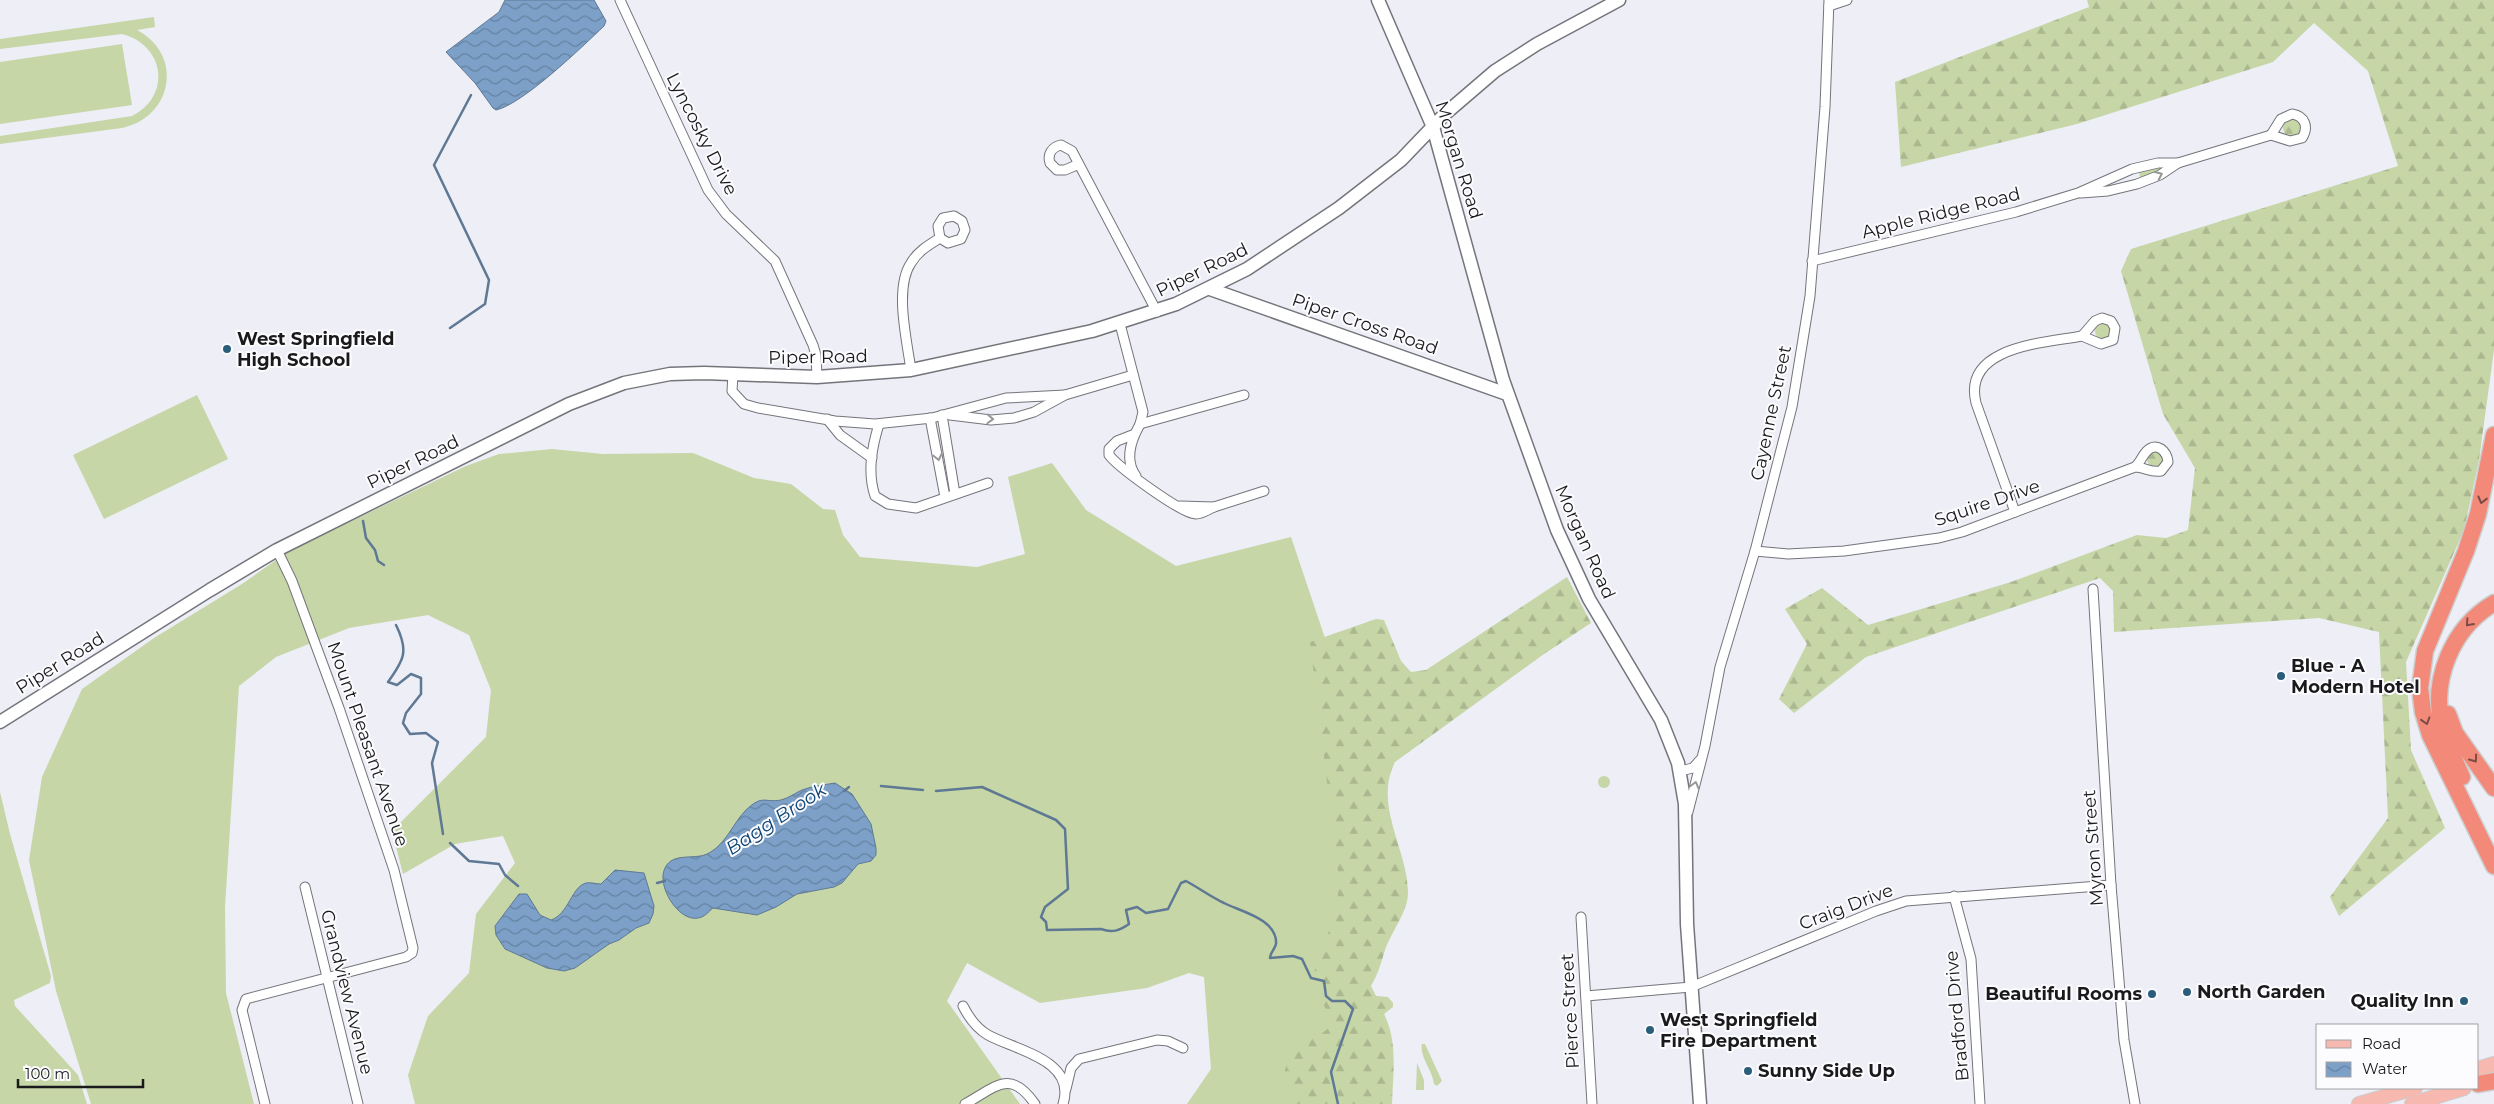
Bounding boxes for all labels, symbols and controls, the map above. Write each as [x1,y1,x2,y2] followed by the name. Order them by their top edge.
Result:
[662,69,742,199] street label: Lyncosky Drive
[1431,98,1487,222] street label: Morgan Road
[2154,171,2163,181] one-way arrow
[1859,183,2023,243] street label: Apple Ridge Road
[1152,238,1252,302] street label: Piper Road
[1289,289,1441,359] street label: Piper Cross Road
[237,328,395,371] place label: West Springfield High School
[221,343,233,355] marker: West Springfield High School
[1746,343,1796,483] street label: Cayenne Street
[768,345,868,369] street label: Piper Road
[987,414,995,424] one-way arrow
[363,430,463,494] street label: Piper Road
[932,453,943,462] one-way arrow
[1931,475,2043,531] street label: Squire Drive
[1550,482,1620,602] street label: Morgan Road
[2477,496,2488,505] one-way arrow
[2466,617,2475,626] one-way arrow
[12,627,108,699] street label: Piper Road
[323,639,413,849] street label: Mount Pleasant Avenue
[2291,655,2420,698] place label: Blue - A Modern Hotel
[2275,670,2287,682] marker: Blue - A Modern Hotel
[2420,716,2430,725] one-way arrow
[2468,753,2477,763] one-way arrow
[721,778,831,860] water label: Bagg Brook
[1689,780,1700,789] one-way arrow
[2078,789,2108,907] street label: Myron Street
[1796,879,1896,935] street label: Craig Drive
[316,907,378,1077] street label: Grandview Avenue
[1940,950,1974,1082] street label: Bradford Drive
[1556,953,1584,1069] street label: Pierce Street
[2197,981,2326,1003] place label: North Garden
[1985,983,2142,1005] place label: Beautiful Rooms
[2181,986,2193,998] marker: North Garden
[2146,988,2158,1000] marker: Beautiful Rooms
[2350,990,2454,1012] place label: Quality Inn
[2458,995,2470,1007] marker: Quality Inn
[1660,1009,1818,1052] place label: West Springfield Fire Department
[1644,1024,1656,1036] marker: West Springfield Fire Department
[2316,1024,2479,1089] legend
[2362,1034,2401,1053] text: Road
[18,1056,142,1088] scale bar
[2362,1059,2408,1078] text: Water
[1758,1060,1895,1082] place label: Sunny Side Up
[25,1064,70,1083] text: 100 m
[1742,1065,1754,1077] marker: Sunny Side Up

